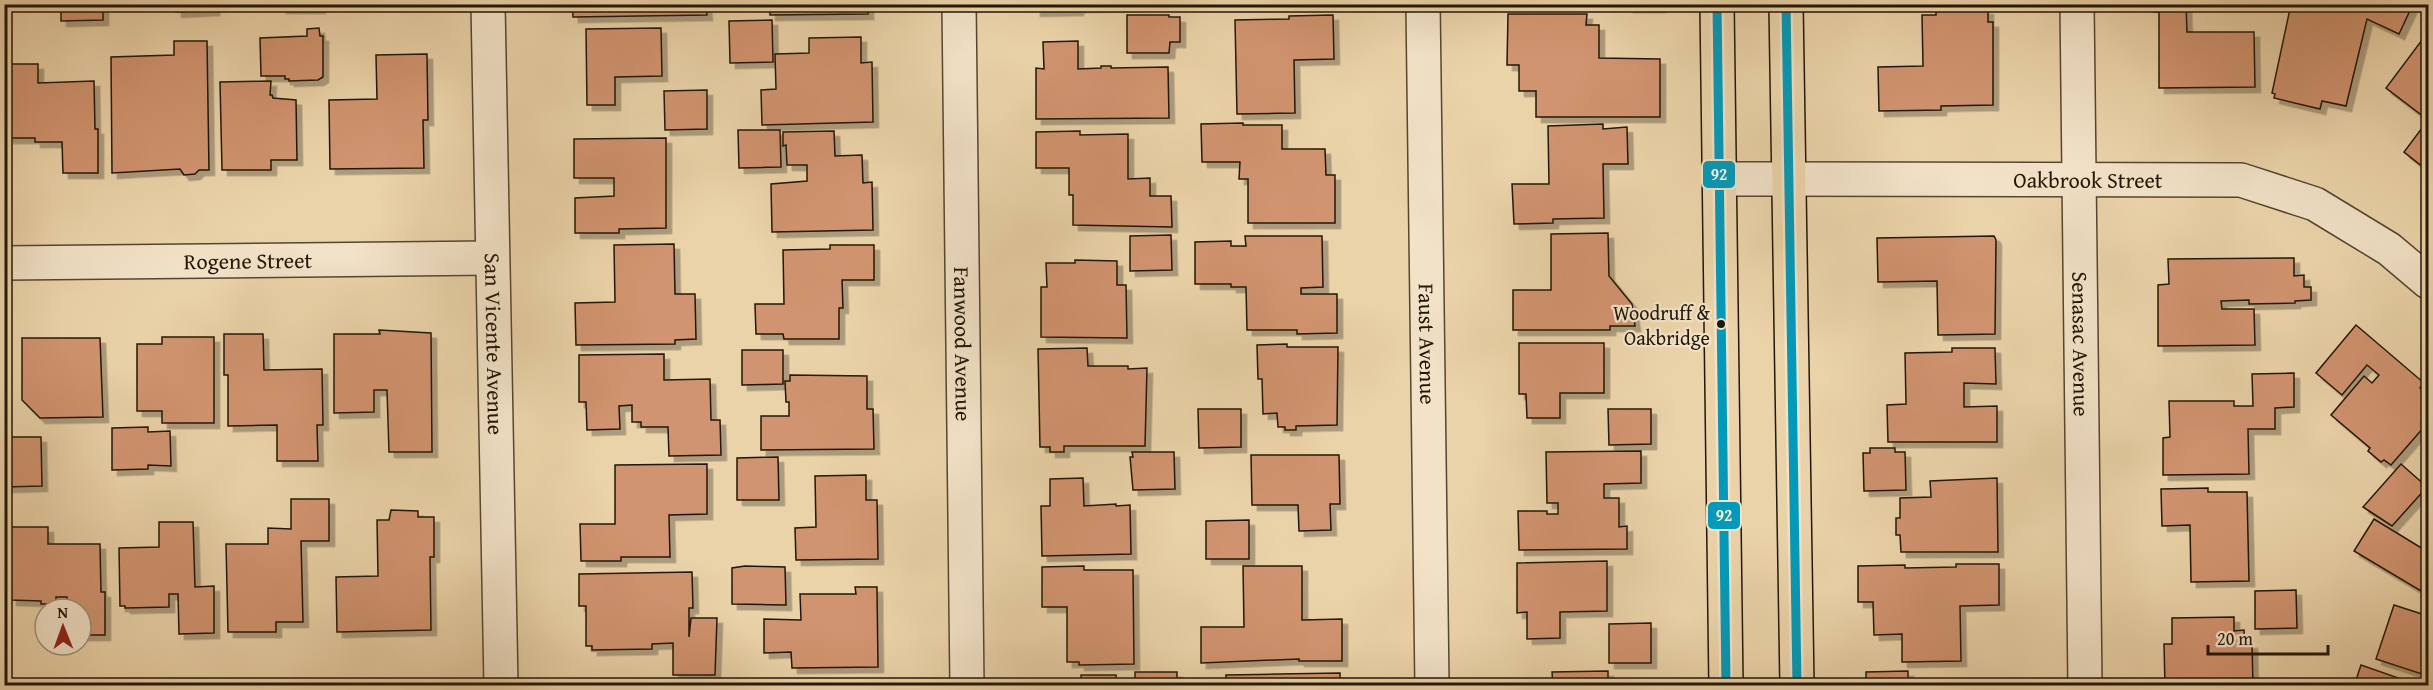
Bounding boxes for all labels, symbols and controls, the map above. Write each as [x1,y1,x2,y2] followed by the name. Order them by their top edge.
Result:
[1702,160,1736,189] line badge: 92
[1711,162,1727,186] text: 92
[2013,164,2163,196] street label: Oakbrook Street
[184,244,313,277] street label: Rogene Street
[477,253,512,435] street label: San Vicente Avenue
[946,266,980,421] street label: Fanwood Avenue
[2064,271,2098,417] street label: Senasac Avenue
[1411,283,1444,405] street label: Faust Avenue
[1613,298,1710,352] place label: Woodruff & Oakbridge
[1715,318,1727,330] marker: Woodruff & Oakbridge
[1707,501,1741,530] line badge: 92
[1716,503,1732,527] text: 92
[33,597,93,657] north arrow
[57,600,69,624] text: N
[2208,618,2328,656] scale bar
[2217,625,2253,652] text: 20 m

